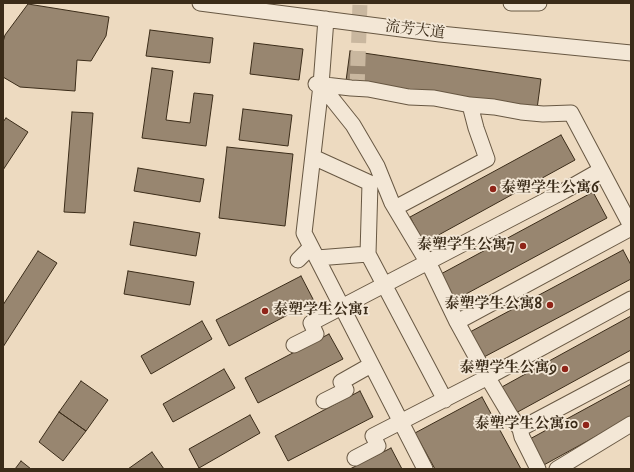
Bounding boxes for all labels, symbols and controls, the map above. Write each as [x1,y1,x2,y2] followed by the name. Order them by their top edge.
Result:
[384,18,446,44] street label: 流芳大道
[501,180,599,198] place label: 泰塑学生公寓6
[488,184,498,194] marker: 泰塑学生公寓6
[417,237,515,255] place label: 泰塑学生公寓7
[518,241,528,251] marker: 泰塑学生公寓7
[444,296,542,314] place label: 泰塑学生公寓8
[545,300,555,310] marker: 泰塑学生公寓8
[273,302,369,320] place label: 泰塑学生公寓1
[260,306,270,316] marker: 泰塑学生公寓1
[460,360,557,378] place label: 泰塑学生公寓9
[560,364,570,374] marker: 泰塑学生公寓9
[474,416,578,434] place label: 泰塑学生公寓10
[581,420,591,430] marker: 泰塑学生公寓10

